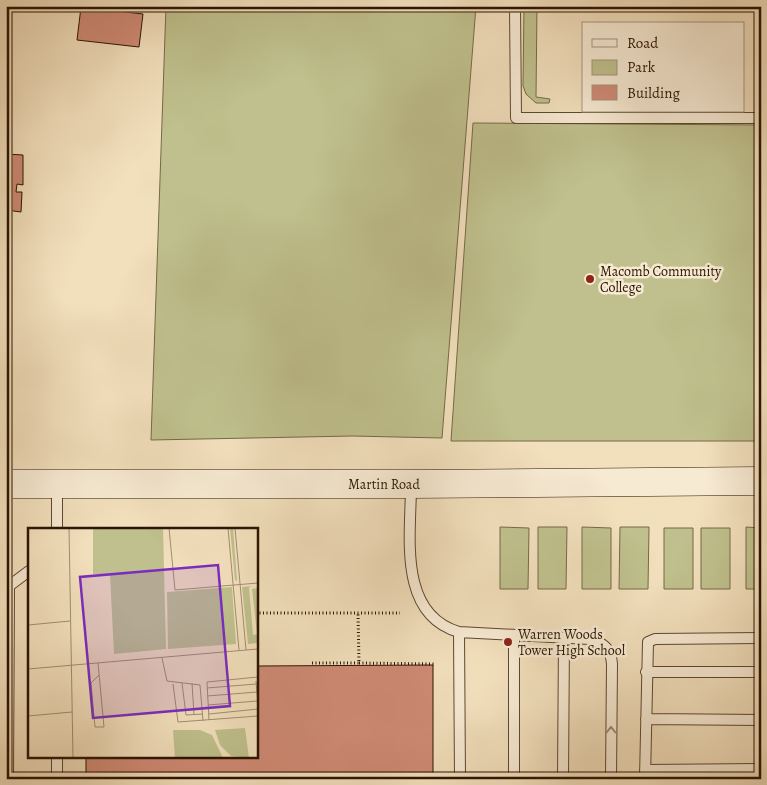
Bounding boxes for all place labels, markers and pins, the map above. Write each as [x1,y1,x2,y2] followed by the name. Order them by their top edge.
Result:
[600,262,722,297] place label: Macomb Community College
[584,273,596,285] marker: Macomb Community College
[517,625,626,660] place label: Warren Woods Tower High School
[502,636,514,648] marker: Warren Woods Tower High School

